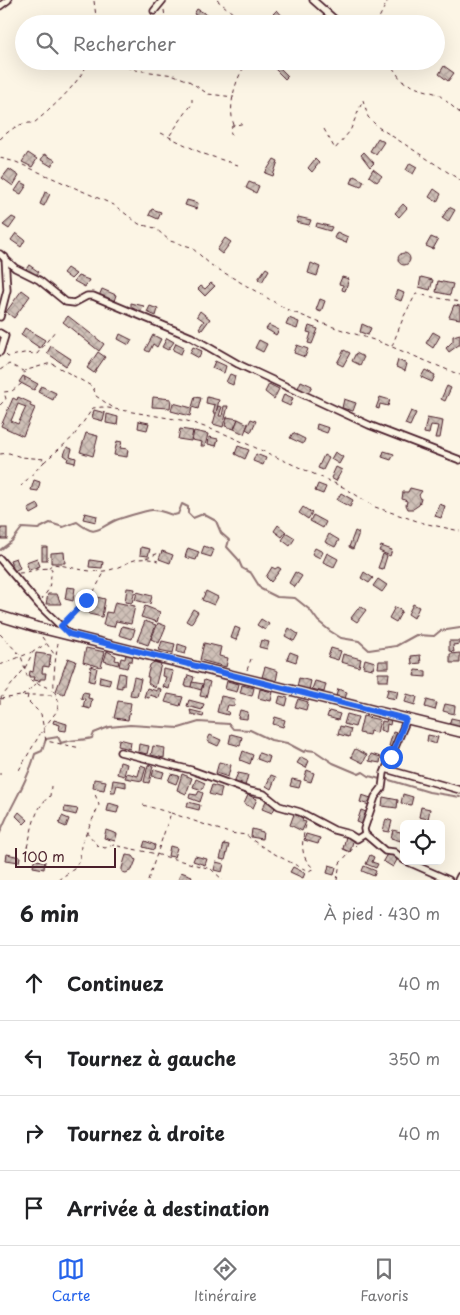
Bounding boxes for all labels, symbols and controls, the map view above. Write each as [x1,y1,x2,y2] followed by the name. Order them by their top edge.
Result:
[15,15,445,70] search box
[33,29,61,57] icon: search
[73,29,176,57] text: Rechercher
[75,589,98,612] route end
[380,746,403,769] route start
[400,820,445,865] map controls
[400,820,445,865] button: locate
[15,845,116,868] scale bar
[22,846,65,867] text: 100 m
[20,897,79,929] text: 6 min
[324,901,440,925] text: À pied · 430 m
[20,969,48,997] icon: ahead
[67,969,164,997] text: Continuez
[398,971,440,995] text: 40 m
[20,1044,48,1072] icon: left
[67,1044,236,1072] text: Tournez à gauche
[388,1046,440,1070] text: 350 m
[20,1119,48,1147] icon: right
[67,1119,225,1147] text: Tournez à droite
[398,1121,440,1145] text: 40 m
[20,1194,48,1222] icon: arrive
[67,1194,270,1222] text: Arrivée à destination
[52,1255,91,1306] tab: Carte
[194,1255,257,1306] tab: Itinéraire
[360,1255,408,1306] tab: Favoris

